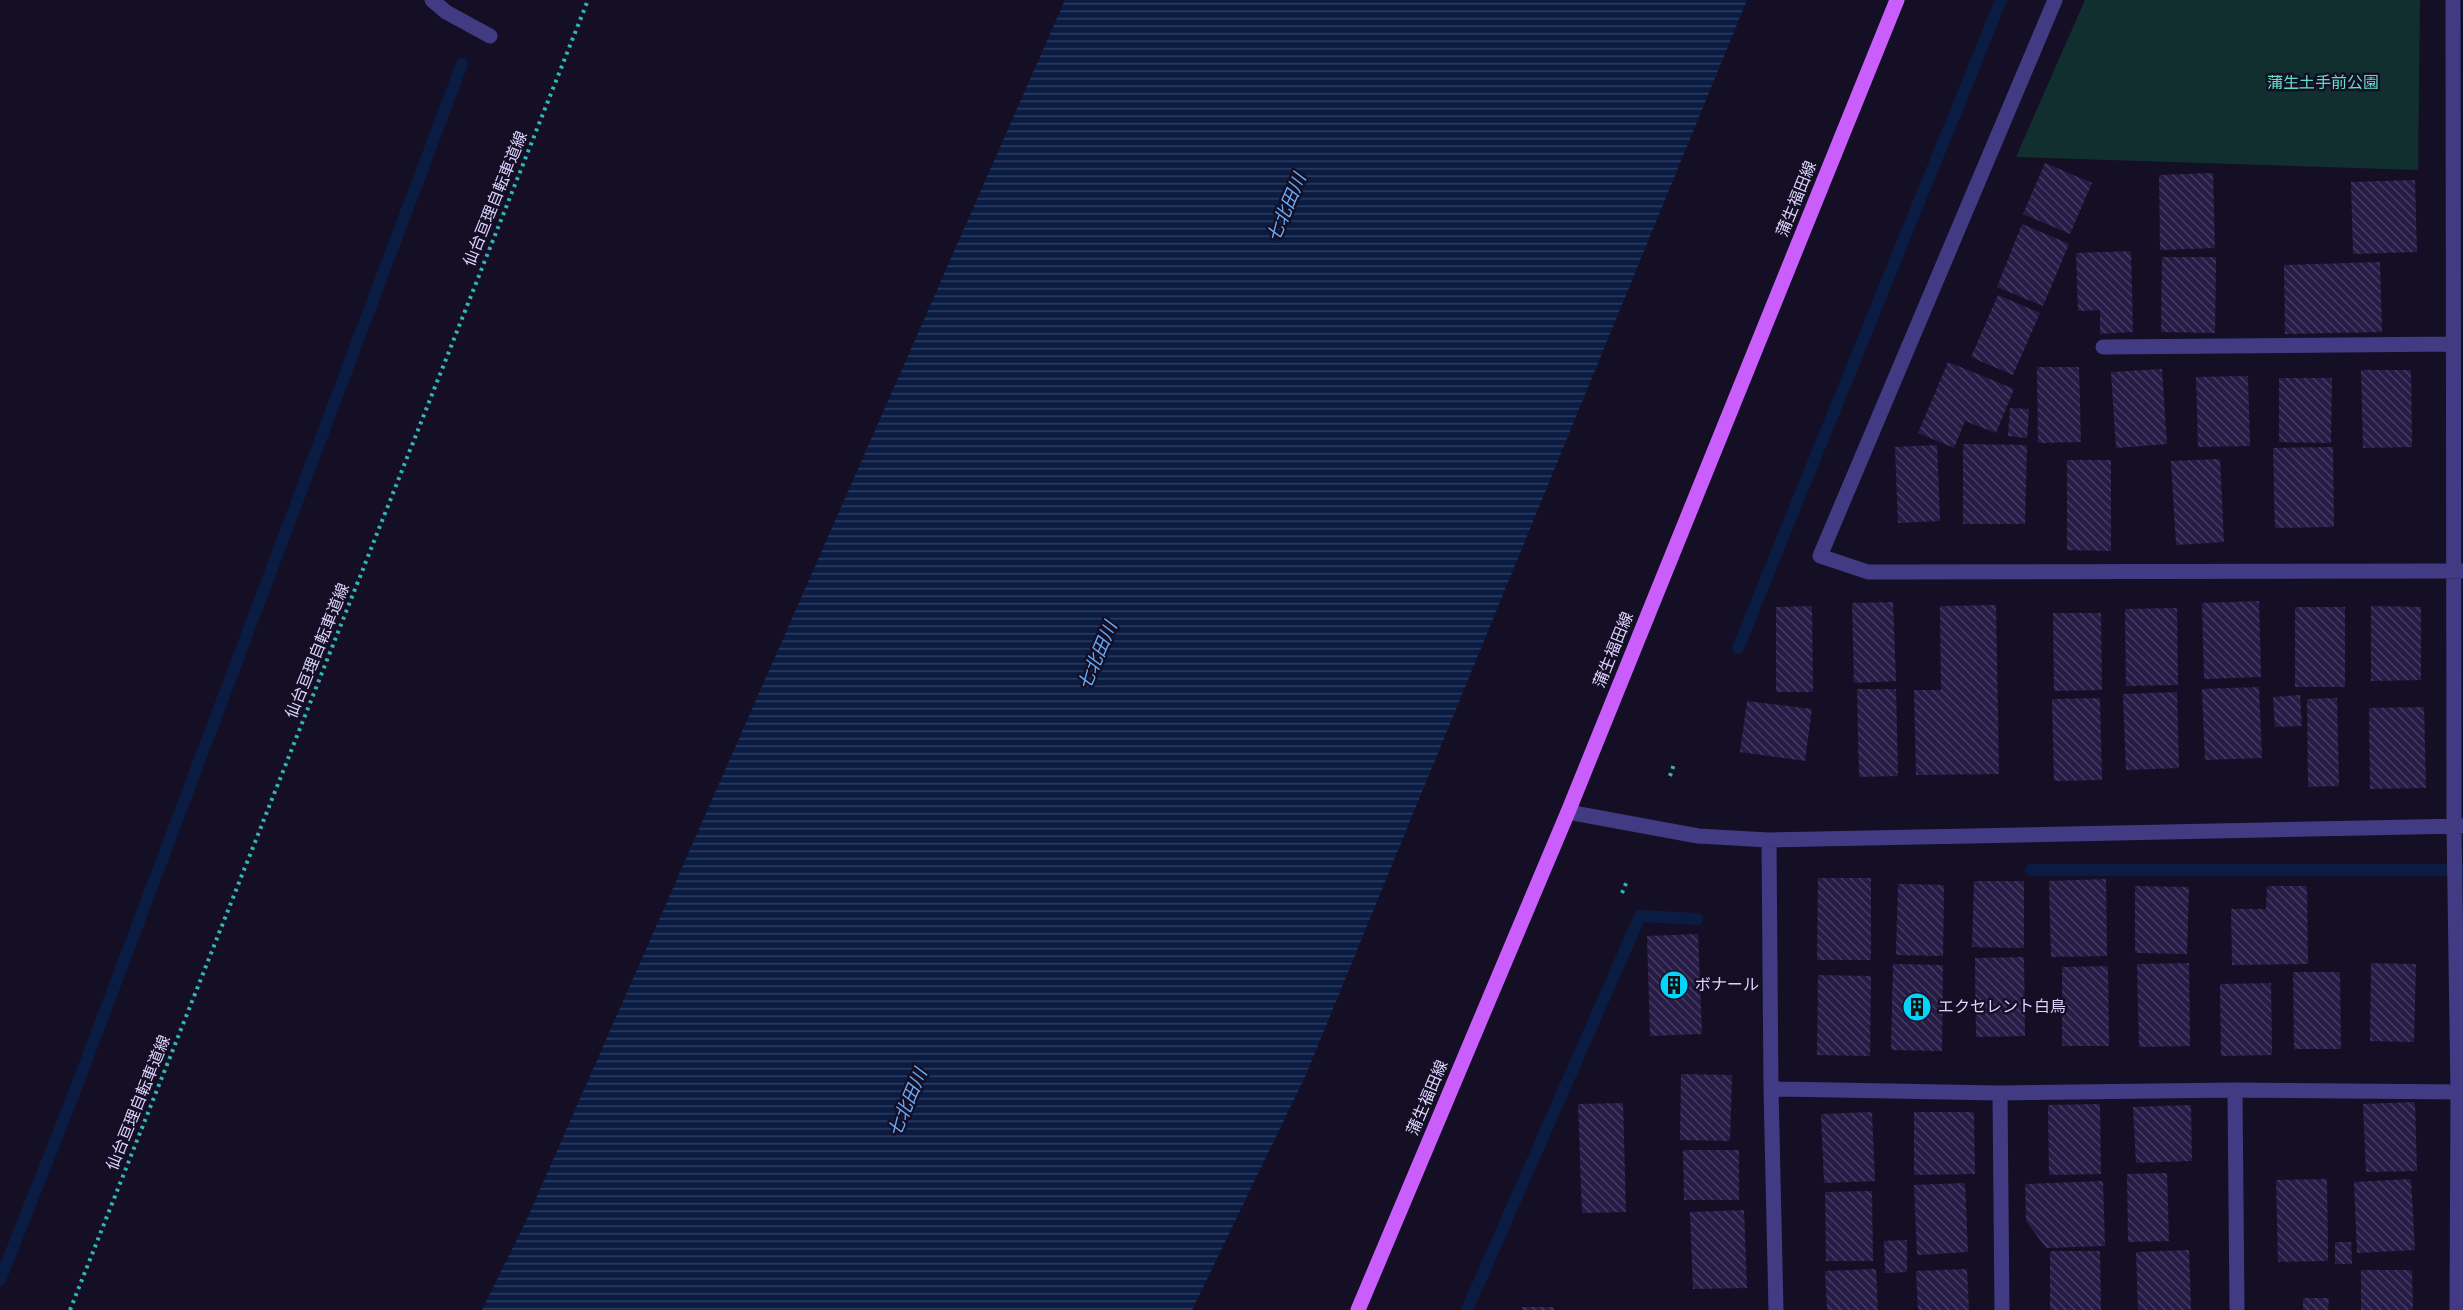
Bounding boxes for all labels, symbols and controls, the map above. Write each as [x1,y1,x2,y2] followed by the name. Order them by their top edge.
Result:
[2267,74,2379,93] park label: 蒲生土手前公園
[460,129,532,269] street label: 仙台亘理自転車道線
[1773,158,1821,240] street label: 蒲生福田線
[1263,169,1312,245] water label: 七北田川
[282,581,354,721] street label: 仙台亘理自転車道線
[1590,609,1638,691] street label: 蒲生福田線
[1074,617,1123,693] water label: 七北田川
[1658,969,1690,1001] building icon: ボナール
[1695,976,1759,995] place label: ボナール
[1901,991,1933,1023] building icon: エクセレント白鳥
[1938,998,2066,1017] place label: エクセレント白鳥
[103,1033,175,1173] street label: 仙台亘理自転車道線
[1404,1057,1452,1139] street label: 蒲生福田線
[884,1064,933,1140] water label: 七北田川

